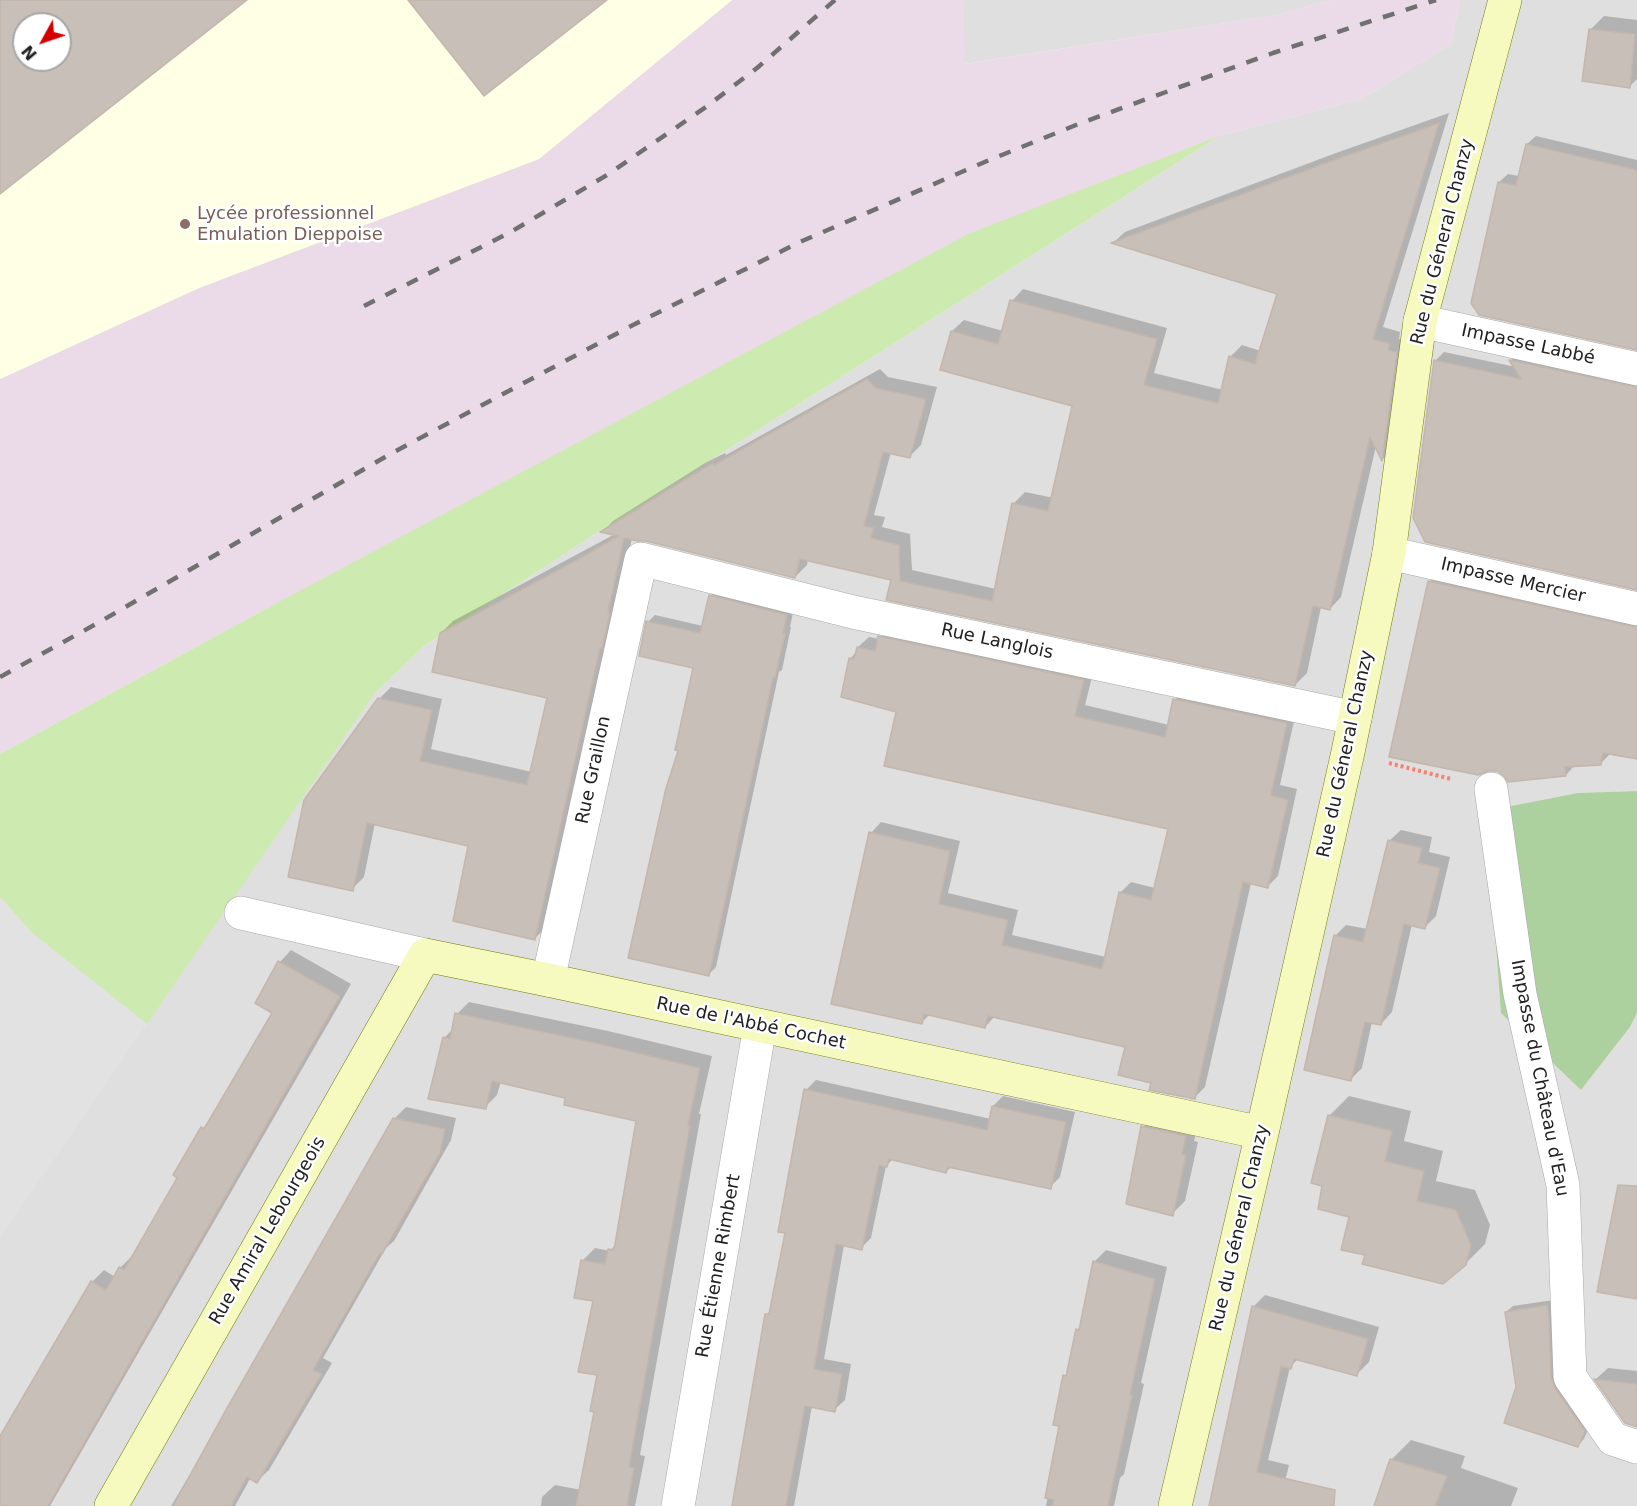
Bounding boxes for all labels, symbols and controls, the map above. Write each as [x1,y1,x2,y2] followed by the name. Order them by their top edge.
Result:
[12,12,72,72] north arrow
[18,41,41,64] text: N
[1407,137,1479,347] street label: Rue du Géneral Chanzy
[197,203,383,246] place label: Lycée professionnel Emulation Dieppoise
[178,217,192,231] marker: Lycée professionnel Emulation Dieppoise
[1459,320,1597,370] street label: Impasse Labbé
[1439,554,1587,608] street label: Impasse Mercier
[939,620,1055,664] street label: Rue Langlois
[1313,648,1379,860] street label: Rue du Géneral Chanzy
[572,714,616,826] street label: Rue Graillon
[1505,958,1573,1198] street label: Impasse du Château d'Eau
[654,993,848,1055] street label: Rue de l'Abbé Cochet
[1206,1122,1274,1334] street label: Rue du Géneral Chanzy
[205,1133,331,1329] street label: Rue Amiral Lebourgeois
[692,1173,746,1359] street label: Rue Étienne Rimbert

